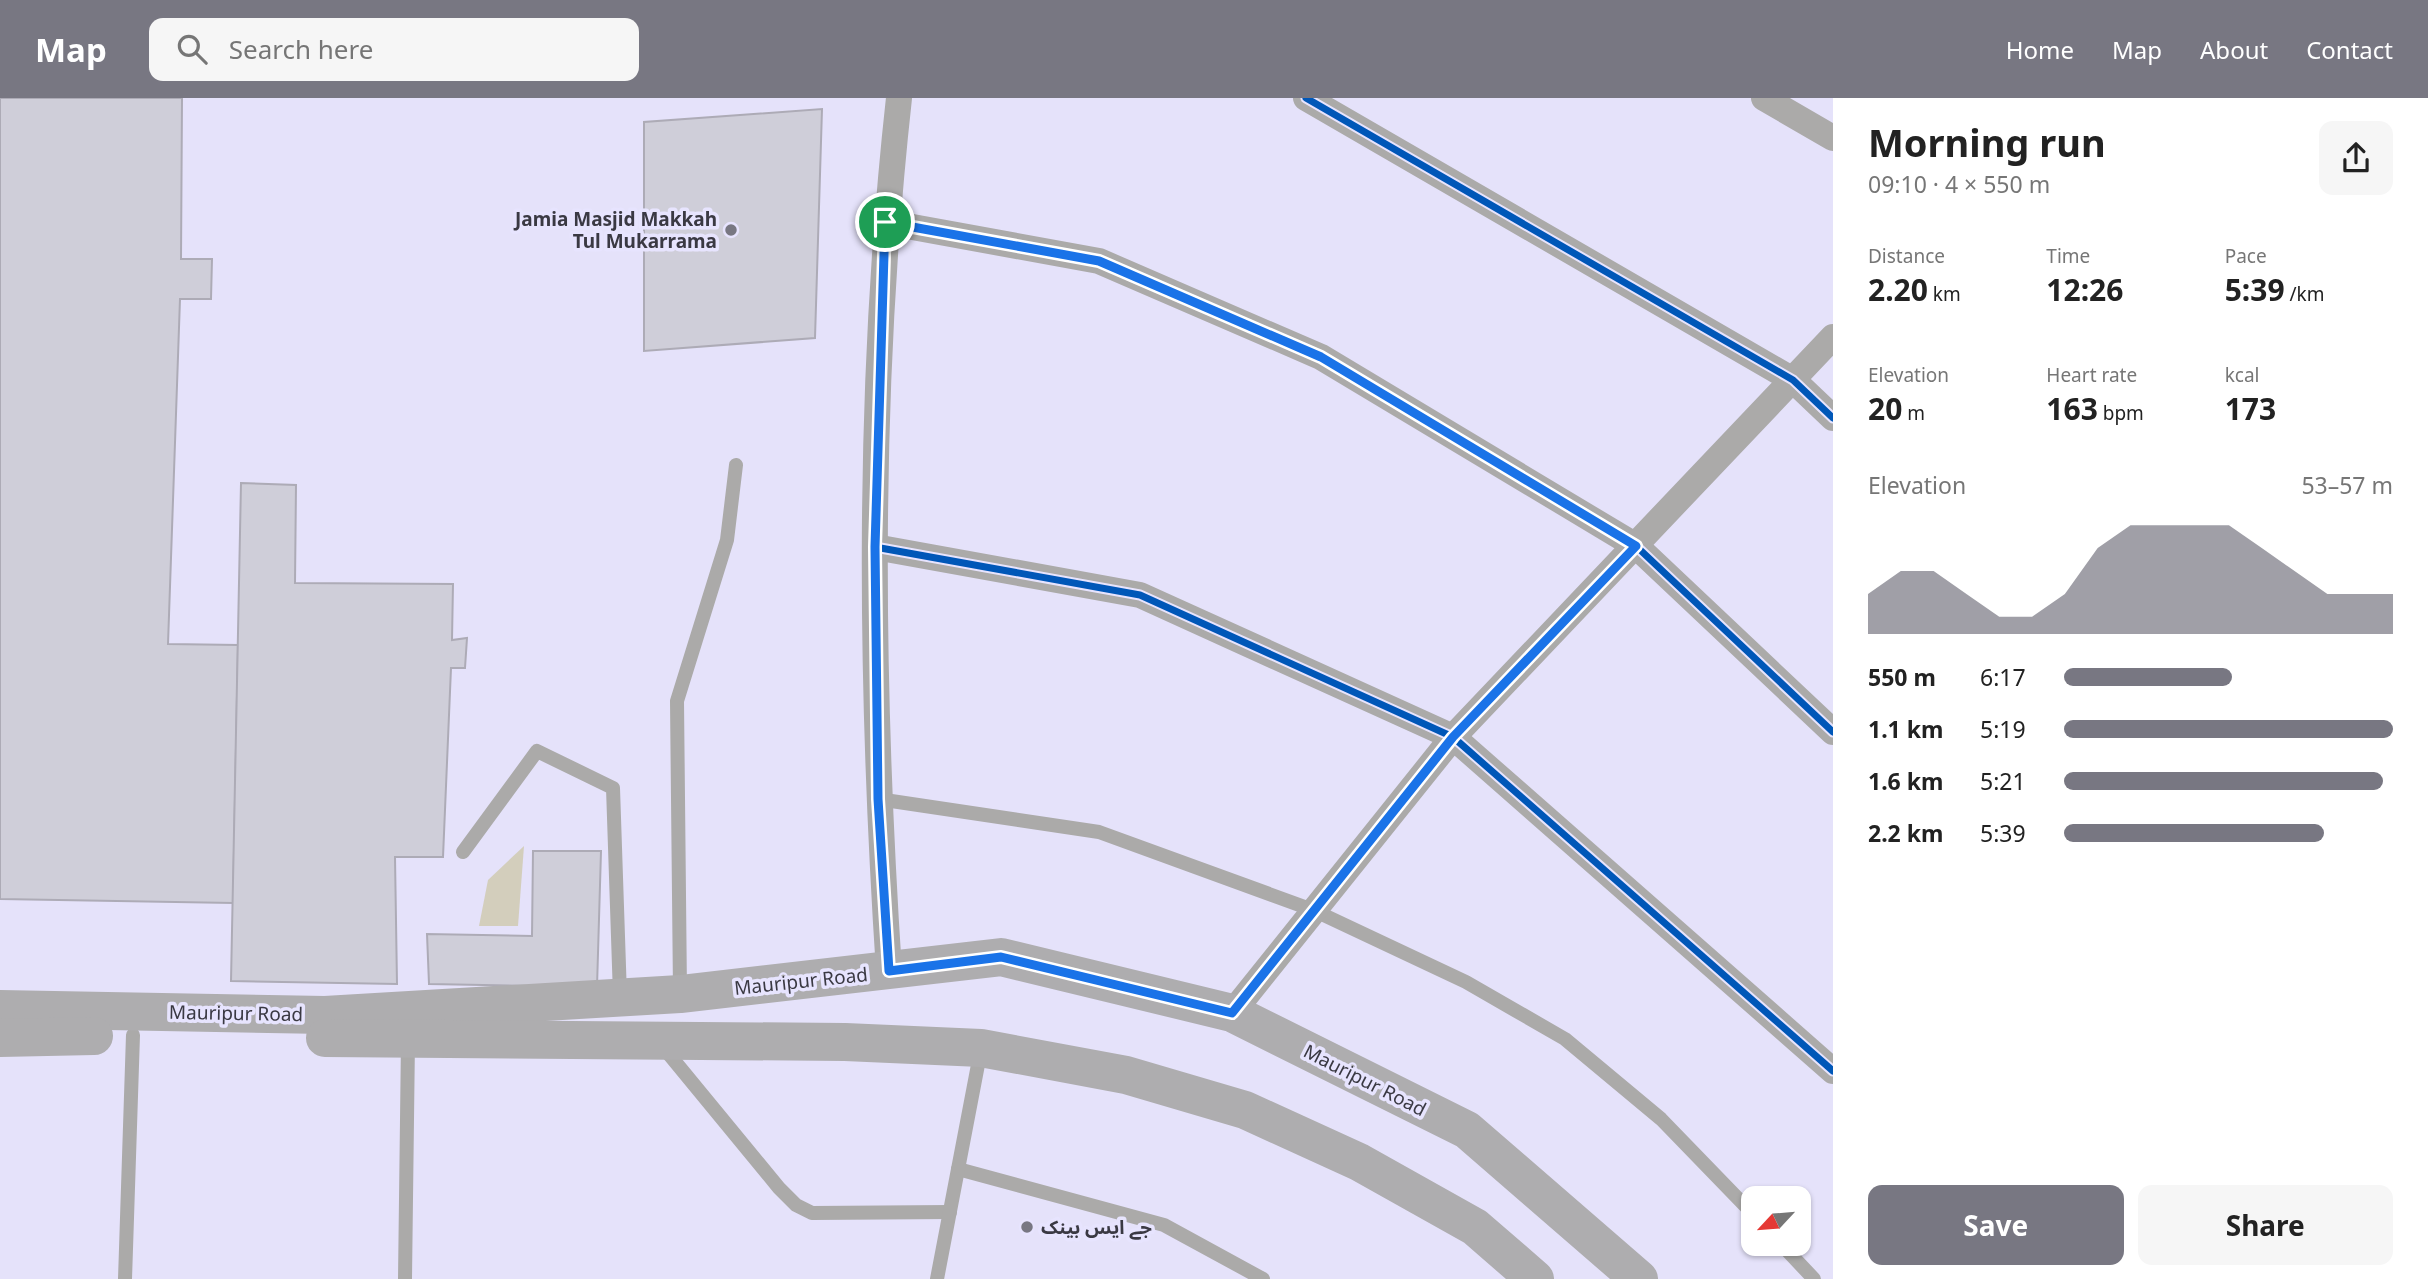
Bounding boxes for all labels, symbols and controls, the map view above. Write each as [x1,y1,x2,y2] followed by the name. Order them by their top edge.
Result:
[149,18,639,81] search box
[35,27,107,72] text: Map
[173,30,211,68] icon: search
[229,31,373,67] text: Search here
[2006,33,2074,66] text: Home
[2112,33,2162,66] text: Map
[2200,33,2268,66] text: About
[2306,33,2393,66] text: Contact
[1868,116,2106,168] text: Morning run
[2319,121,2393,195] button: share
[1868,168,2050,200] text: 09:10 · 4 × 550 m
[855,192,915,252] pin
[866,203,904,241] icon: arrive
[513,206,717,254] place label: Jamia Masjid Makkah Tul Mukarrama
[723,222,739,238] marker: Jamia Masjid Makkah Tul Mukarrama
[1868,243,1945,269] text: Distance
[2046,243,2090,269] text: Time
[2225,243,2267,269] text: Pace
[1868,269,1928,310] text: 2.20
[2046,269,2123,310] text: 12:26
[2225,269,2285,310] text: 5:39
[1928,281,1961,307] text: km
[2285,281,2325,307] text: /km
[1868,362,1949,388] text: Elevation
[2046,362,2137,388] text: Heart rate
[2225,362,2259,388] text: kcal
[1868,388,1902,429] text: 20
[2046,388,2098,429] text: 163
[2225,388,2276,429] text: 173
[1902,400,1925,426] text: m
[2098,400,2144,426] text: bpm
[1868,469,1966,501] text: Elevation
[2301,469,2393,501] text: 53–57 m
[1868,661,1936,693] text: 550 m
[1980,661,2026,693] text: 6:17
[1868,713,1943,745] text: 1.1 km
[1980,713,2026,745] text: 5:19
[1868,765,1943,797] text: 1.6 km
[1980,765,2026,797] text: 5:21
[1868,817,1943,849] text: 2.2 km
[1980,817,2026,849] text: 5:39
[733,961,869,1001] street label: Mauripur Road
[169,999,303,1027] street label: Mauripur Road
[1299,1038,1431,1122] street label: Mauripur Road
[1868,1185,2124,1265] button: Save
[2138,1185,2393,1265] button: Share
[1741,1186,1811,1256] north arrow
[1741,1186,1811,1256] map controls
[1041,1214,1152,1240] place label: جے ایس بینک
[1019,1219,1035,1235] marker: جے ایس بینک

